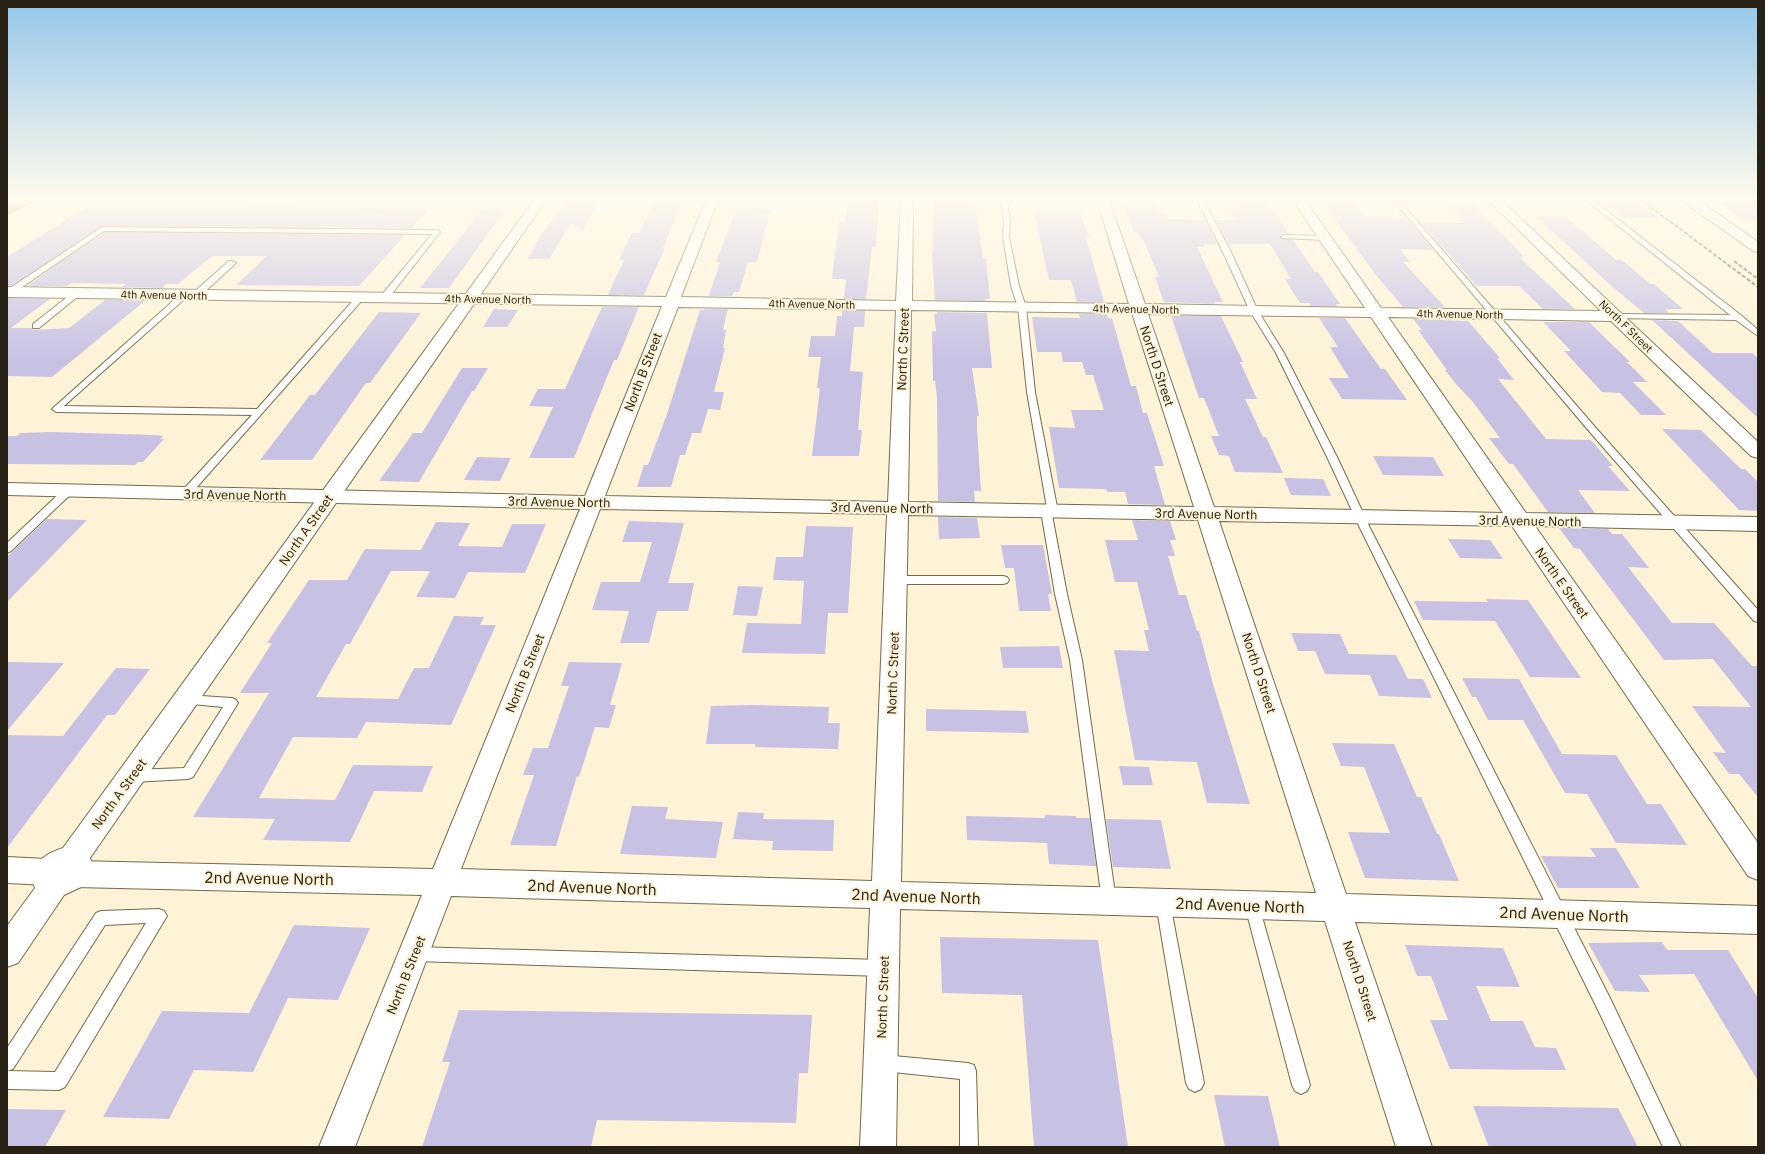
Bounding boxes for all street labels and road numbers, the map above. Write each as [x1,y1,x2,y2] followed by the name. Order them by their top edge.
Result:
[121,287,207,303] street label: 4th Avenue North
[445,291,531,307] street label: 4th Avenue North
[769,296,855,312] street label: 4th Avenue North
[1596,297,1656,355] street label: North F Street
[1093,301,1179,317] street label: 4th Avenue North
[1417,306,1503,322] street label: 4th Avenue North
[893,307,913,391] street label: North C Street
[1136,324,1178,408] street label: North D Street
[620,330,666,414] street label: North B Street
[183,486,287,504] street label: 3rd Avenue North
[275,491,337,569] street label: North A Street
[507,493,611,511] street label: 3rd Avenue North
[830,499,934,517] street label: 3rd Avenue North
[1154,505,1258,523] street label: 3rd Avenue North
[1478,512,1582,530] street label: 3rd Avenue North
[1531,544,1593,622] street label: North E Street
[501,631,549,715] street label: North B Street
[883,631,903,715] street label: North C Street
[1238,631,1280,715] street label: North D Street
[88,755,150,833] street label: North A Street
[204,867,334,889] street label: 2nd Avenue North
[527,875,657,899] street label: 2nd Avenue North
[851,884,981,908] street label: 2nd Avenue North
[1175,893,1305,917] street label: 2nd Avenue North
[1499,902,1629,926] street label: 2nd Avenue North
[382,933,430,1017] street label: North B Street
[1339,939,1381,1023] street label: North D Street
[873,955,893,1039] street label: North C Street

